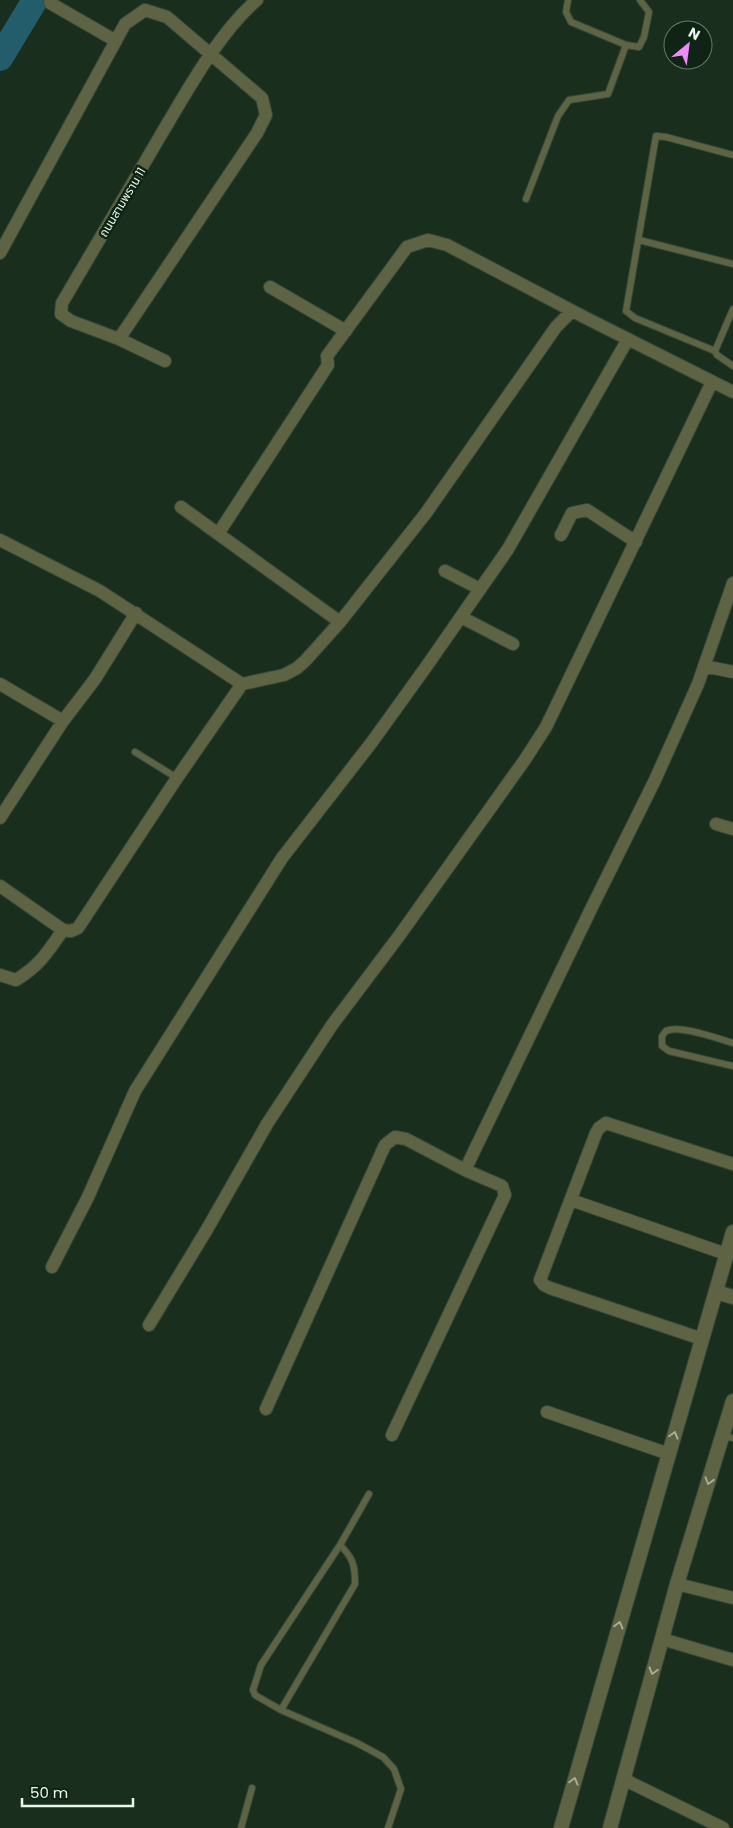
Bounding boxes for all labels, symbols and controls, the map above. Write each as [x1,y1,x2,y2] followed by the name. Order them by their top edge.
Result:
[663,20,713,70] north arrow
[685,22,704,45] text: N
[95,164,149,240] street label: ถนนสามพราน 11
[669,1432,679,1440] one-way arrow
[705,1476,715,1485] one-way arrow
[614,1621,624,1630] one-way arrow
[649,1666,659,1674] one-way arrow
[22,1776,134,1808] scale bar
[568,1777,579,1785] one-way arrow
[30,1782,68,1803] text: 50 m

